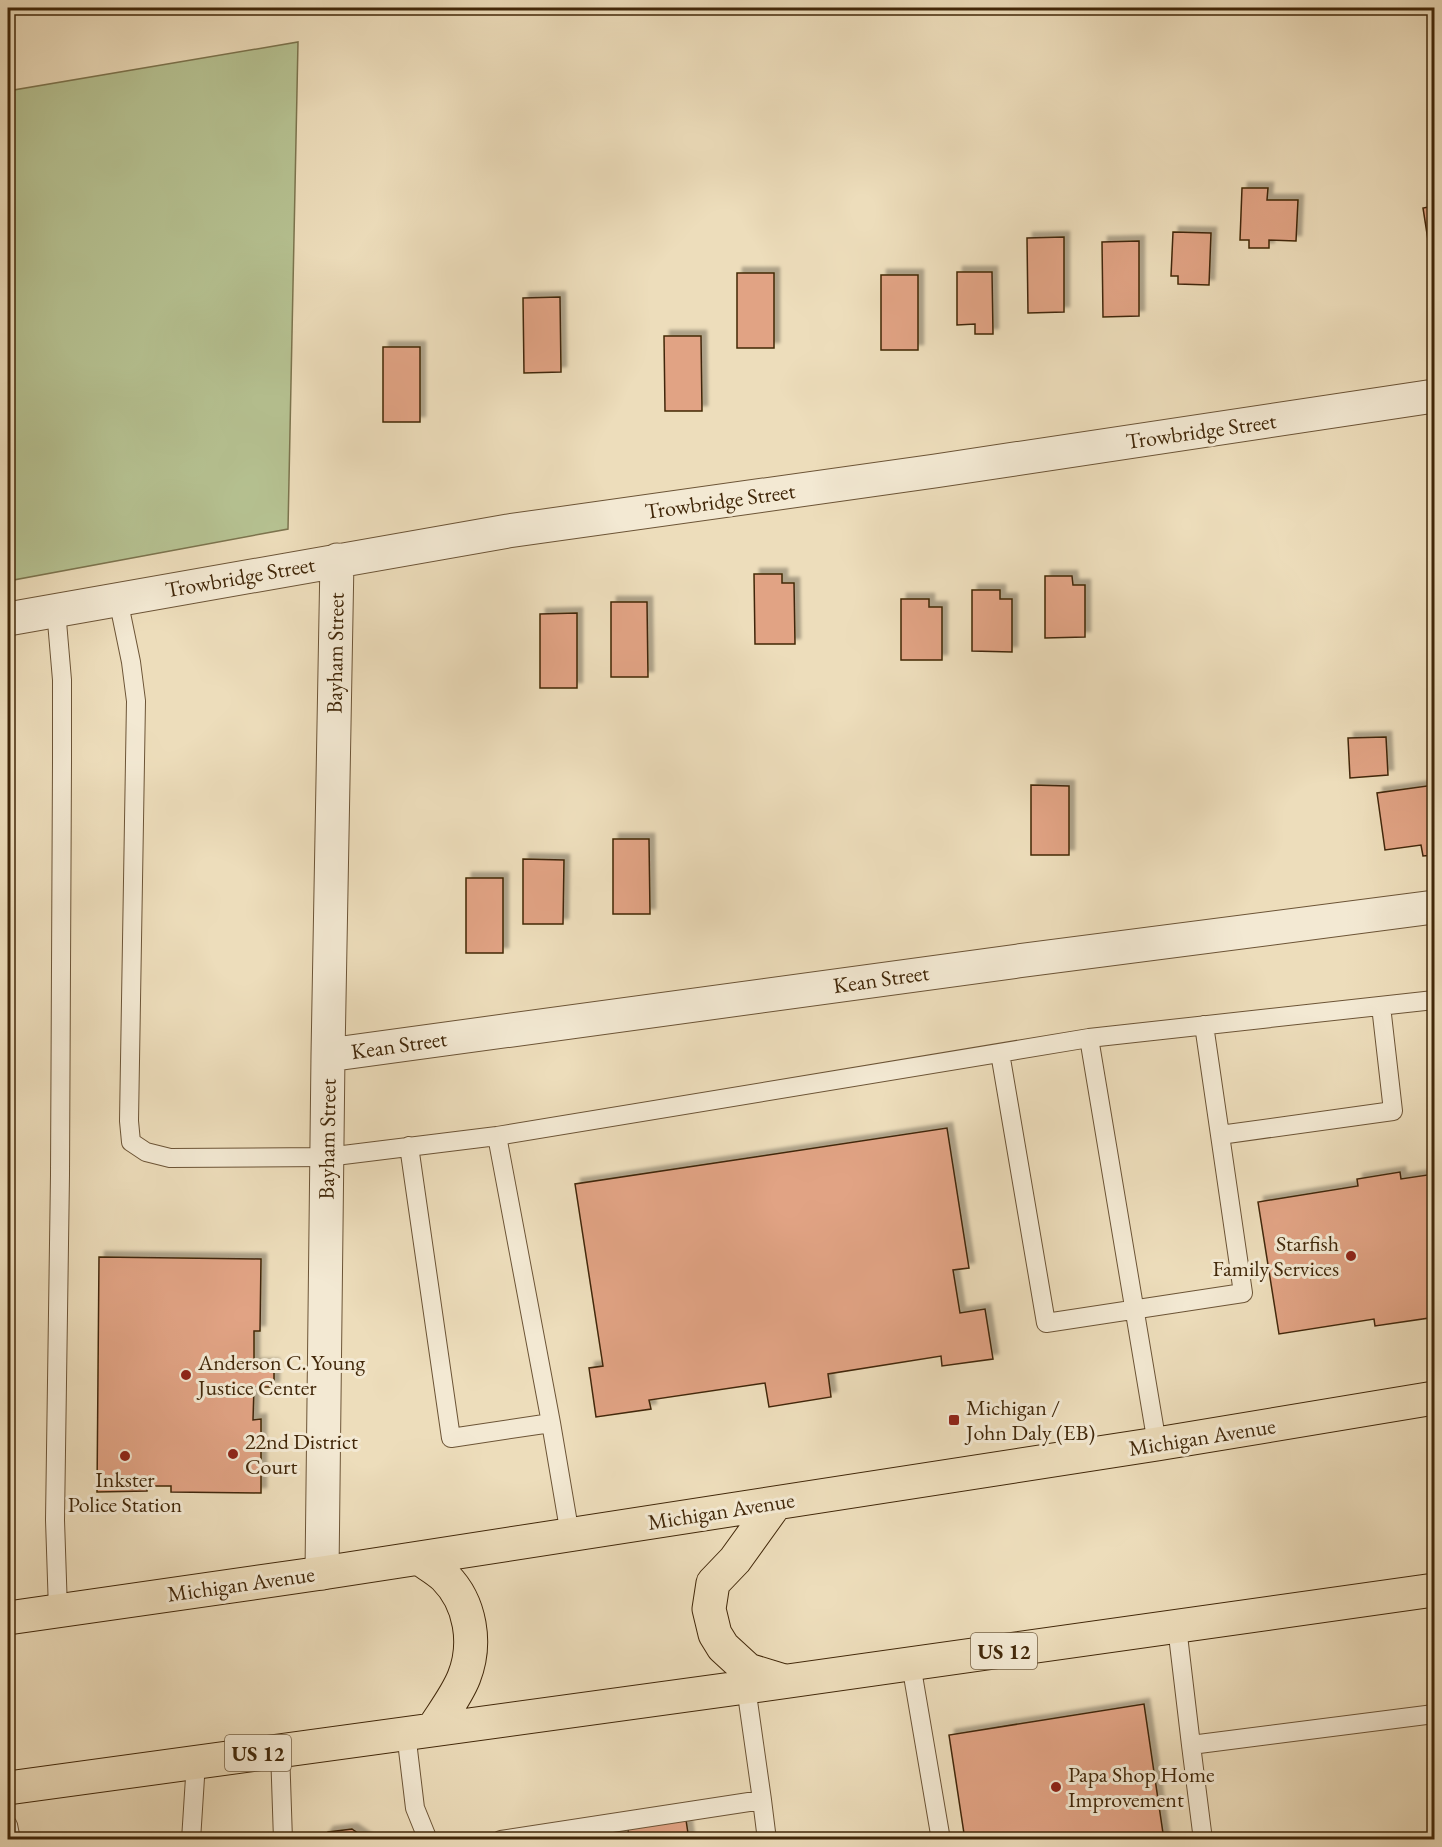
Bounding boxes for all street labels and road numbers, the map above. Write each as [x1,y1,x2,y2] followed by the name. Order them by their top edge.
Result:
[1124,406,1278,456] street label: Trowbridge Street
[643,476,797,526] street label: Trowbridge Street
[163,550,317,604] street label: Trowbridge Street
[319,592,351,714] street label: Bayham Street
[831,958,931,1000] street label: Kean Street
[349,1024,449,1066] street label: Kean Street
[311,1078,343,1200] street label: Bayham Street
[1126,1411,1278,1463] street label: Michigan Avenue
[645,1485,797,1537] street label: Michigan Avenue
[166,1559,317,1609] street label: Michigan Avenue
[971,1633,1037,1669] road number: US 12
[225,1735,291,1771] road number: US 12

